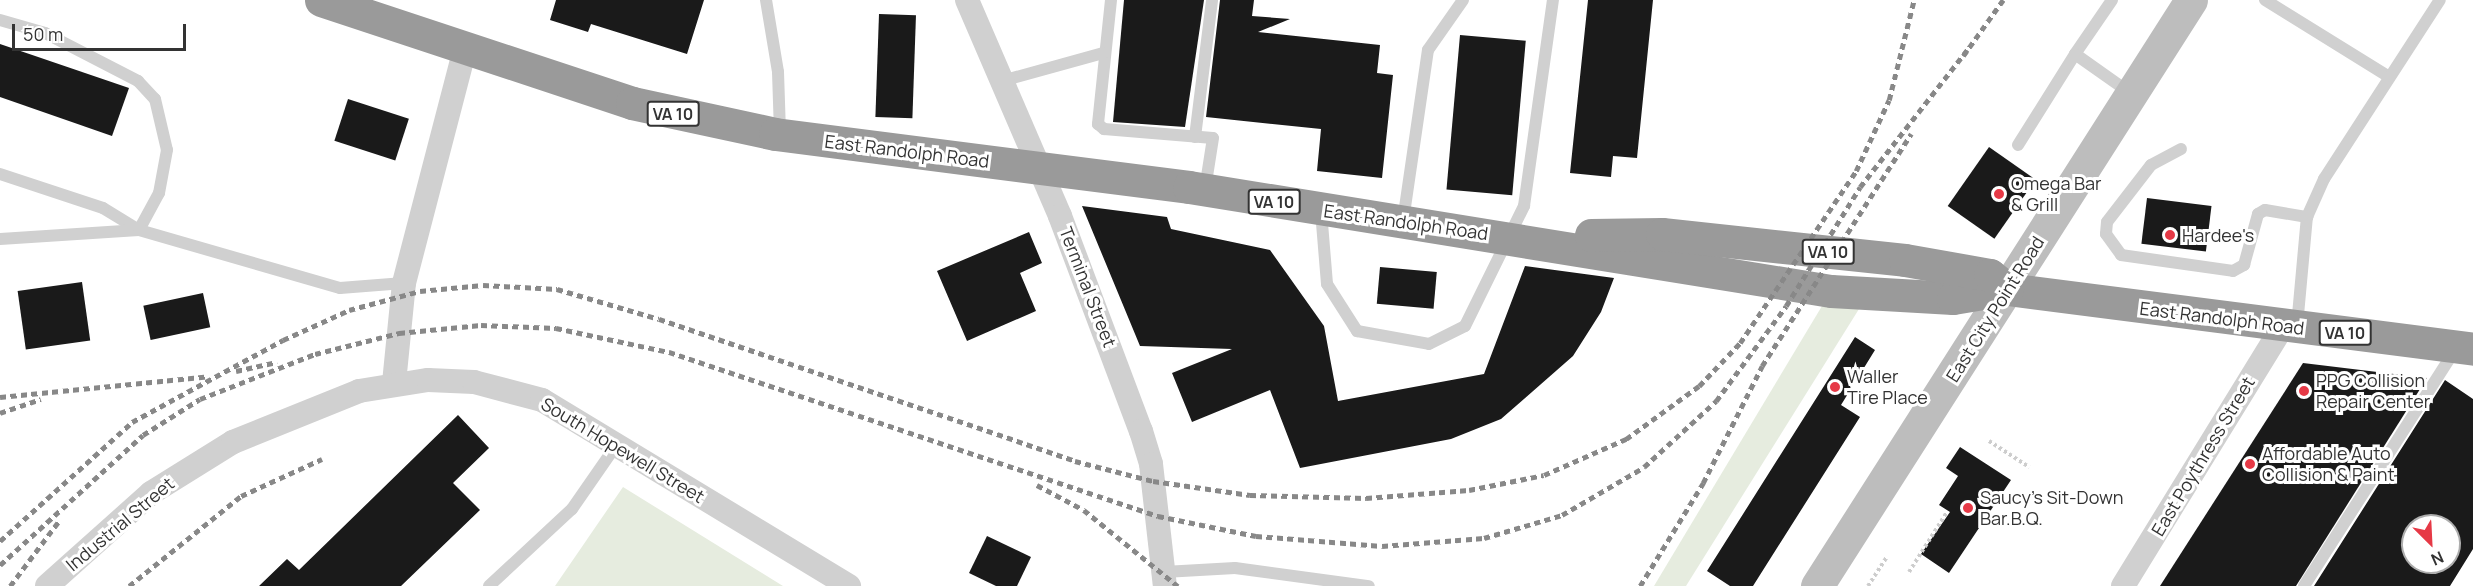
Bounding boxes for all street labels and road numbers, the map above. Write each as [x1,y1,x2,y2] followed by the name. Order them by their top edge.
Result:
[646,101,700,127] road number: VA 10
[823,130,991,172] street label: East Randolph Road
[1247,189,1301,215] road number: VA 10
[1322,200,1490,244] street label: East Randolph Road
[1055,224,1121,350] street label: Terminal Street
[1941,232,2049,386] street label: East City Point Road
[1801,239,1855,265] road number: VA 10
[2138,297,2306,339] street label: East Randolph Road
[2318,320,2372,346] road number: VA 10
[2147,372,2259,540] street label: East Poythress Street
[537,393,709,507] street label: South Hopewell Street
[62,473,178,575] street label: Industrial Street

